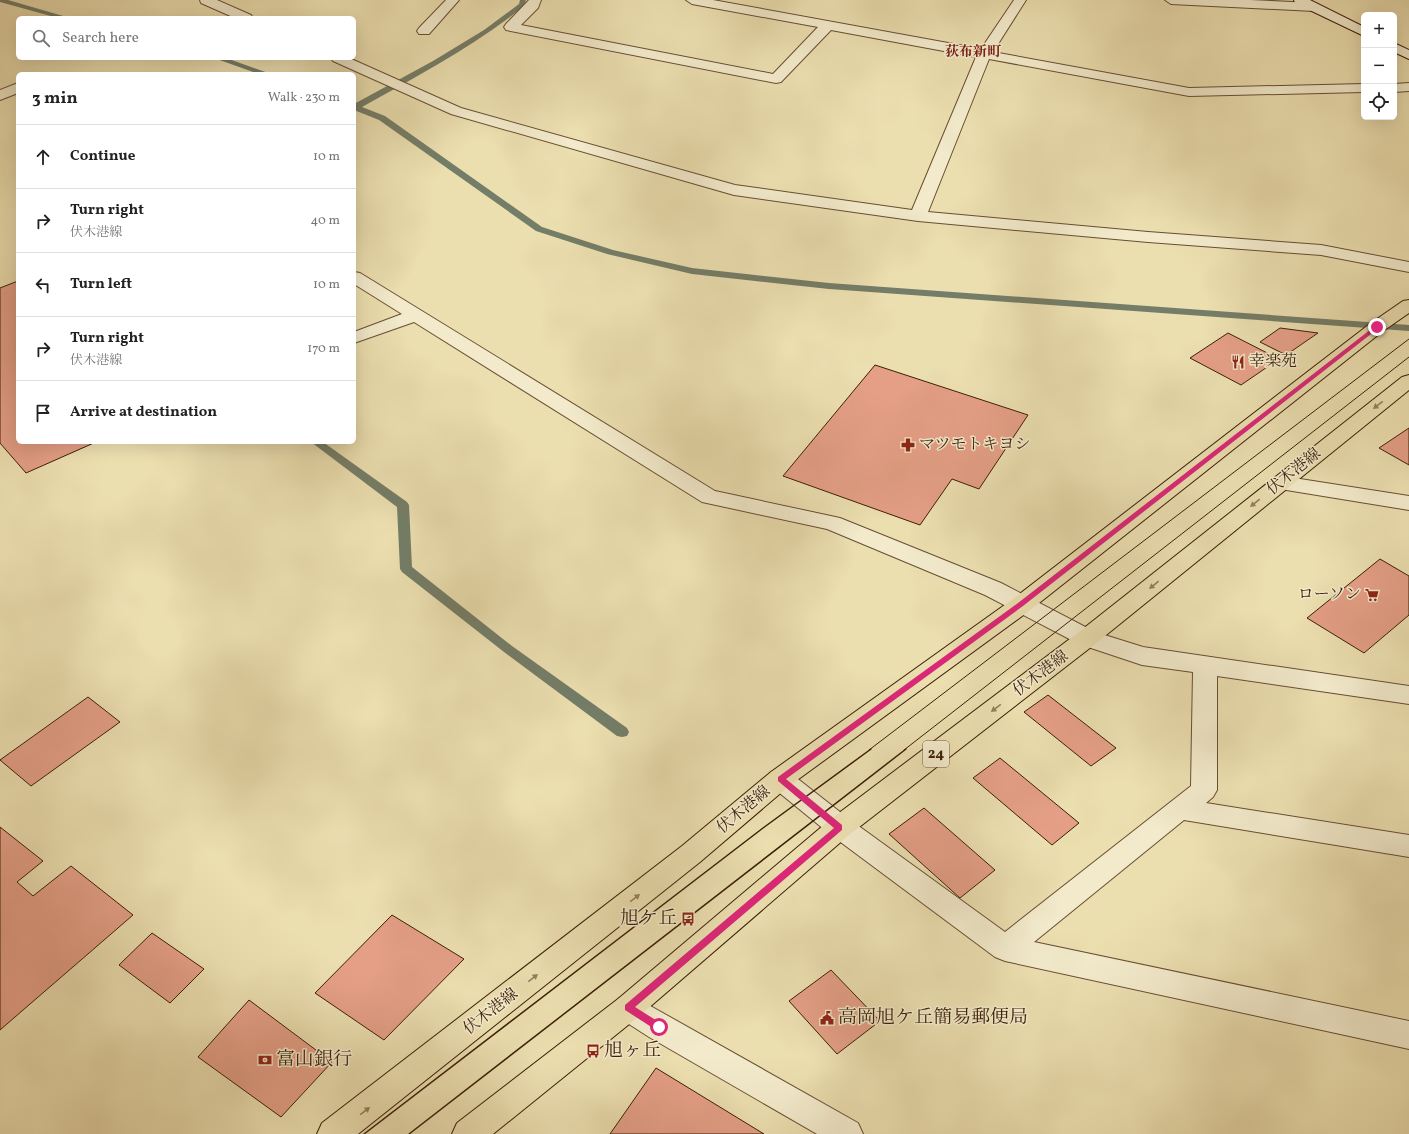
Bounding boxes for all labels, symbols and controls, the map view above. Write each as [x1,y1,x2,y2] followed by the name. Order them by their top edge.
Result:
[1361,12,1397,120] map controls
[1361,12,1397,48] button: +
[16,16,356,60] search box
[30,27,52,49] icon: search
[62,28,139,49] text: Search here
[945,43,1002,62] district label: 荻布新町
[1361,48,1397,84] button: −
[1361,84,1397,120] button: locate
[32,87,78,110] text: 3 min
[268,89,340,107] text: Walk · 230 m
[32,146,54,168] icon: ahead
[70,146,135,167] text: Continue
[313,148,340,166] text: 10 m
[70,200,144,221] text: Turn right
[32,210,54,232] icon: right
[311,212,340,230] text: 40 m
[70,224,122,242] text: 伏木港線
[32,274,54,296] icon: left
[70,274,132,295] text: Turn left
[313,276,340,294] text: 10 m
[1368,318,1386,336] route end
[70,328,144,349] text: Turn right
[32,338,54,360] icon: right
[307,340,340,358] text: 170 m
[1249,351,1297,373] place label: 幸楽苑
[70,352,122,370] text: 伏木港線
[1230,354,1246,370] restaurant icon: 幸楽苑
[1373,401,1384,409] one-way arrow
[32,402,54,424] icon: arrive
[70,402,217,423] text: Arrive at destination
[919,434,1031,456] place label: マツモトキヨシ
[900,437,916,453] pharmacy icon: マツモトキヨシ
[1262,443,1326,501] street label: 伏木港線
[1249,499,1260,508] one-way arrow
[1148,580,1159,589] one-way arrow
[1298,584,1361,606] place label: ローソン
[1364,587,1380,603] supermarket icon: ローソン
[1009,646,1073,702] street label: 伏木港線
[991,704,1001,712] one-way arrow
[923,741,949,767] road number: 24
[712,781,776,839] street label: 伏木港線
[630,894,641,902] one-way arrow
[620,906,677,932] place label: 旭ケ丘
[680,911,696,927] bus stop icon: 旭ケ丘
[527,974,538,983] one-way arrow
[459,984,523,1040] street label: 伏木港線
[838,1005,1028,1031] place label: 高岡旭ケ丘簡易郵便局
[819,1010,835,1026] public building icon: 高岡旭ケ丘簡易郵便局
[650,1018,668,1036] route start
[604,1038,661,1064] place label: 旭ヶ丘
[585,1043,601,1059] bus stop icon: 旭ヶ丘
[276,1047,352,1073] place label: 富山銀行
[257,1052,273,1068] bank icon: 富山銀行
[359,1106,370,1115] one-way arrow

